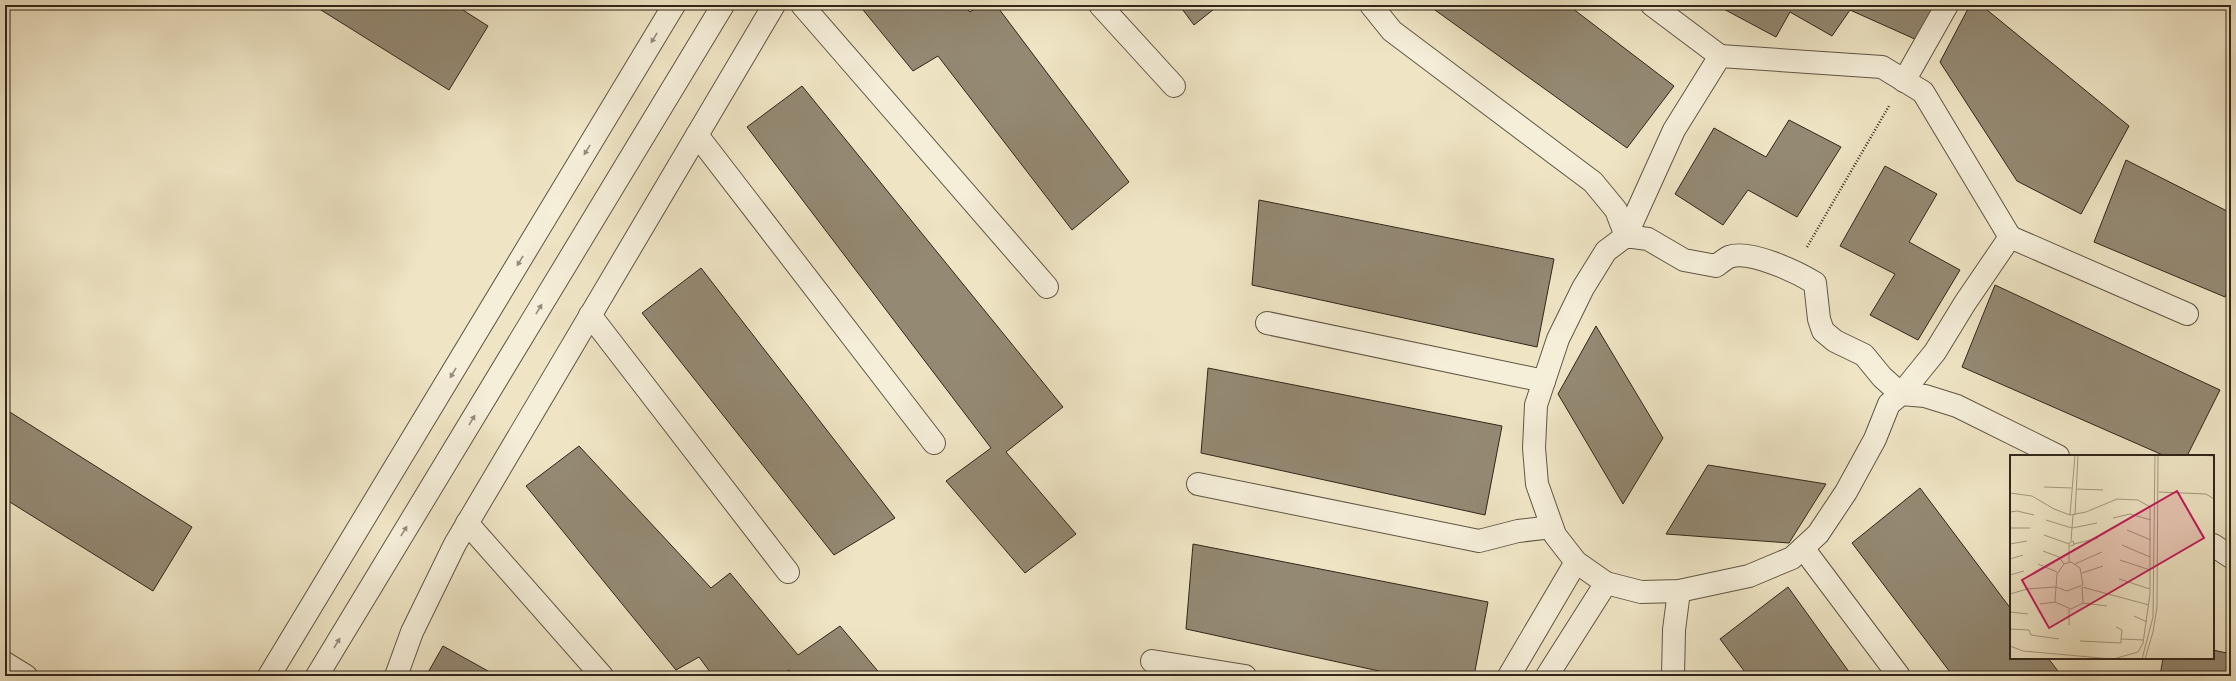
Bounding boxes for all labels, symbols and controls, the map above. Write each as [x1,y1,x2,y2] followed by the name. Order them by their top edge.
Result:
[651,32,658,44] one-way arrow
[584,144,591,156] one-way arrow
[517,255,524,267] one-way arrow
[535,304,543,314] one-way arrow
[449,368,457,378] one-way arrow
[468,414,475,426] one-way arrow
[2010,455,2214,659] inset map
[401,525,408,537] one-way arrow
[333,638,341,648] one-way arrow

